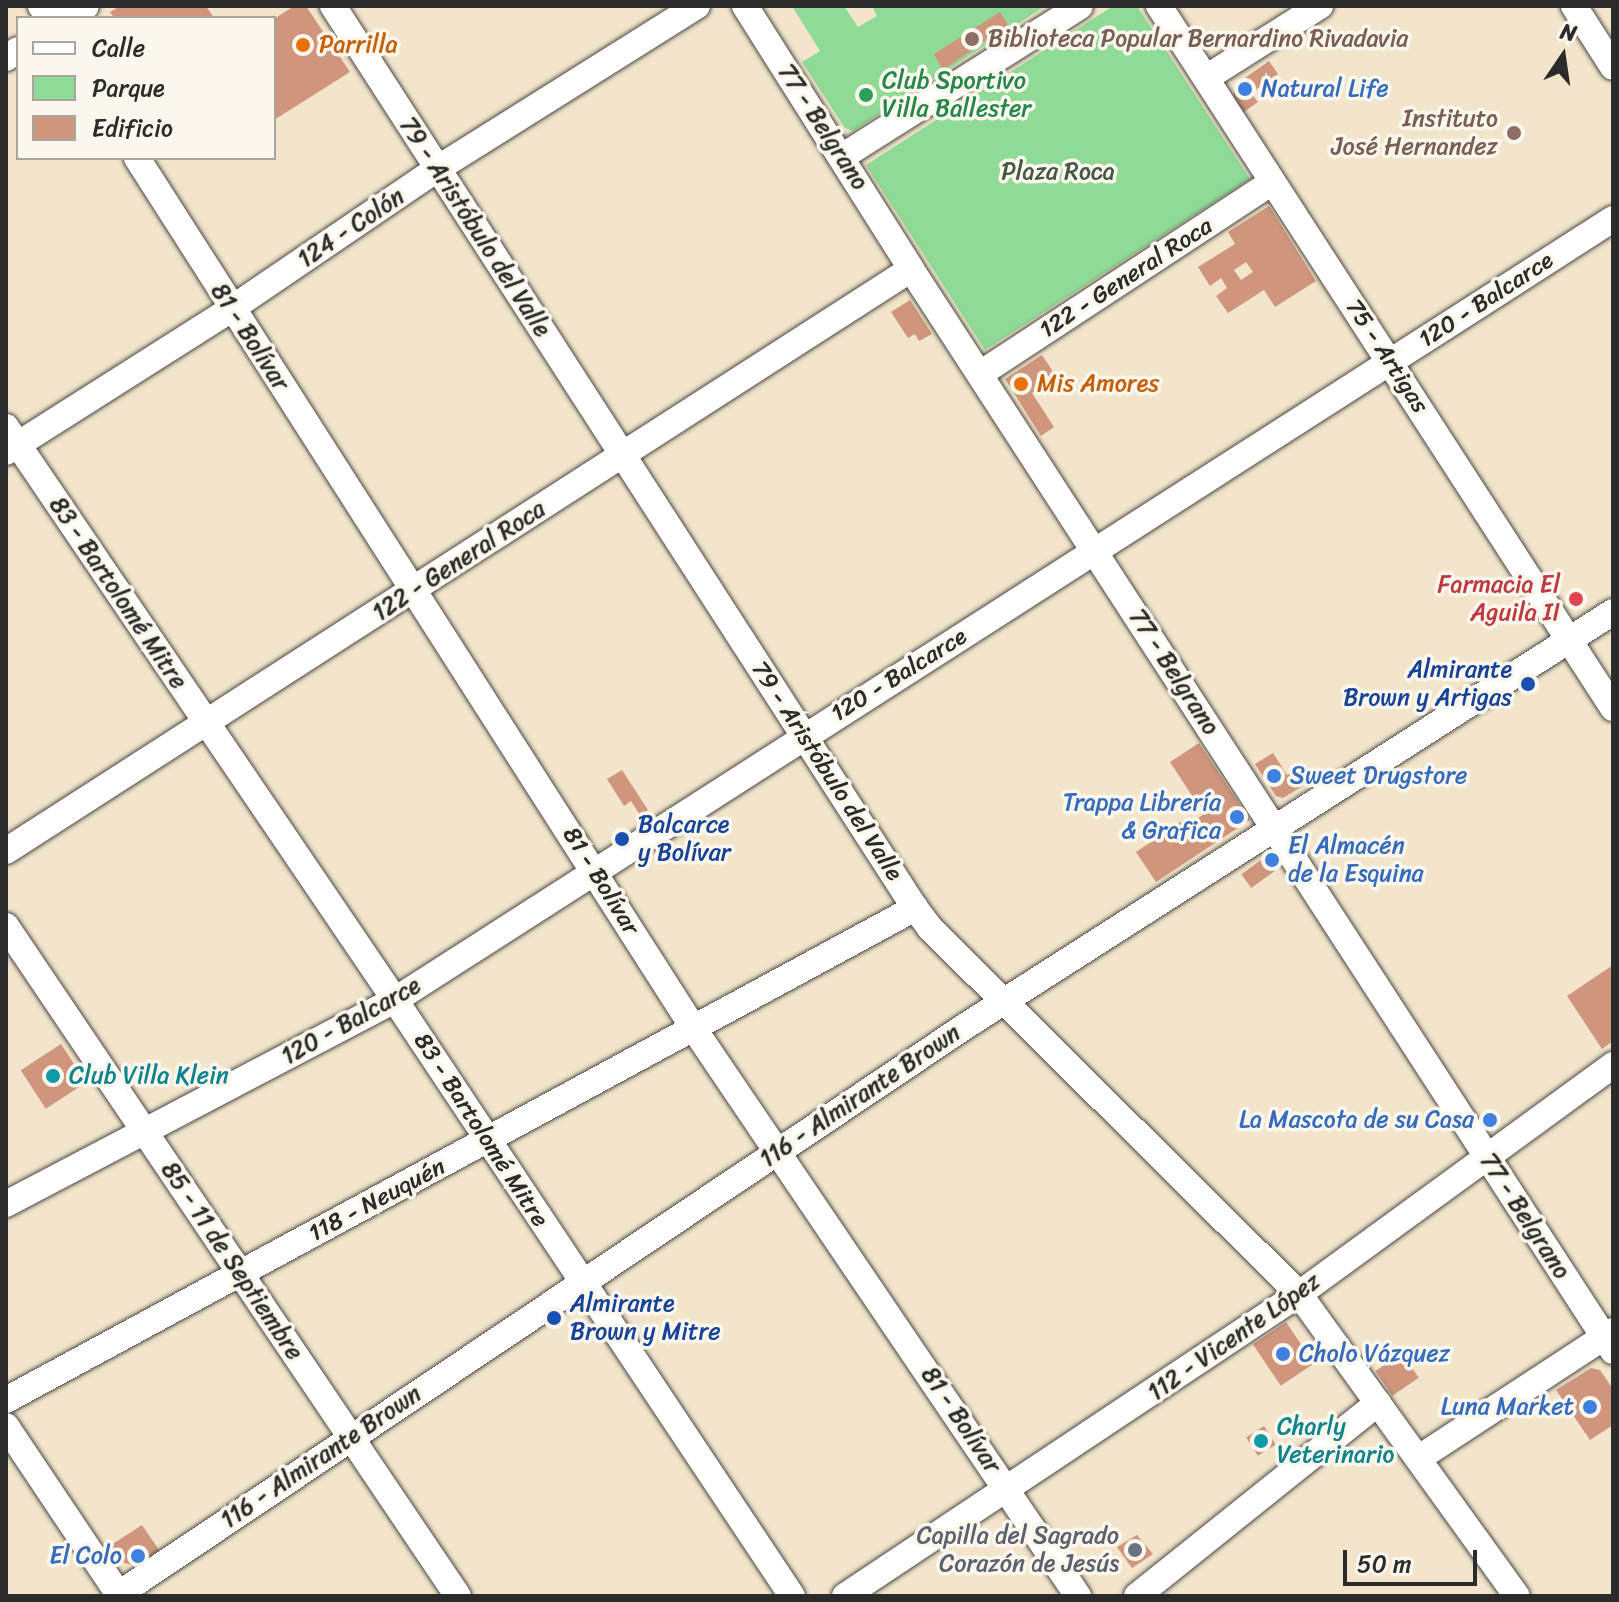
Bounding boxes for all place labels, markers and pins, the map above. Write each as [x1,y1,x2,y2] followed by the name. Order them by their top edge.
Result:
[988,25,1410,53] place label: Biblioteca Popular Bernardino Rivadavia
[963,30,981,48] marker: Biblioteca Popular Bernardino Rivadavia
[319,31,398,59] place label: Parrilla
[294,36,312,54] marker: Parrilla
[882,67,1030,123] place label: Club Sportivo Villa Ballester
[1261,75,1389,103] place label: Natural Life
[1236,80,1254,98] marker: Natural Life
[857,86,875,104] marker: Club Sportivo Villa Ballester
[1332,105,1498,161] place label: Instituto José Hernandez
[1505,124,1523,142] marker: Instituto José Hernandez
[1037,370,1159,398] place label: Mis Amores
[1012,375,1030,393] marker: Mis Amores
[1438,571,1560,627] place label: Farmacia El Aguila II
[1567,590,1585,608] marker: Farmacia El Aguila II
[1342,656,1512,712] place label: Almirante Brown y Artigas
[1519,675,1537,693] marker: Almirante Brown y Artigas
[1290,762,1466,790] place label: Sweet Drugstore
[1265,767,1283,785] marker: Sweet Drugstore
[1063,789,1221,845] place label: Trappa Librería & Grafica
[1228,808,1246,826] marker: Trappa Librería & Grafica
[638,811,731,867] place label: Balcarce y Bolívar
[613,830,631,848] marker: Balcarce y Bolívar
[1288,832,1425,888] place label: El Almacén de la Esquina
[1263,851,1281,869] marker: El Almacén de la Esquina
[69,1062,229,1090] place label: Club Villa Klein
[44,1067,62,1085] marker: Club Villa Klein
[1238,1106,1474,1134] place label: La Mascota de su Casa
[1481,1111,1499,1129] marker: La Mascota de su Casa
[570,1290,721,1346] place label: Almirante Brown y Mitre
[545,1309,563,1327] marker: Almirante Brown y Mitre
[1299,1340,1448,1368] place label: Cholo Vázquez
[1274,1345,1292,1363] marker: Cholo Vázquez
[1443,1393,1574,1421] place label: Luna Market
[1581,1398,1599,1416] marker: Luna Market
[1277,1413,1394,1469] place label: Charly Veterinario
[1252,1432,1270,1450] marker: Charly Veterinario
[917,1522,1119,1578] place label: Capilla del Sagrado Corazón de Jesús
[1126,1541,1144,1559] marker: Capilla del Sagrado Corazón de Jesús
[49,1542,122,1570] place label: El Colo
[129,1547,147,1565] marker: El Colo

